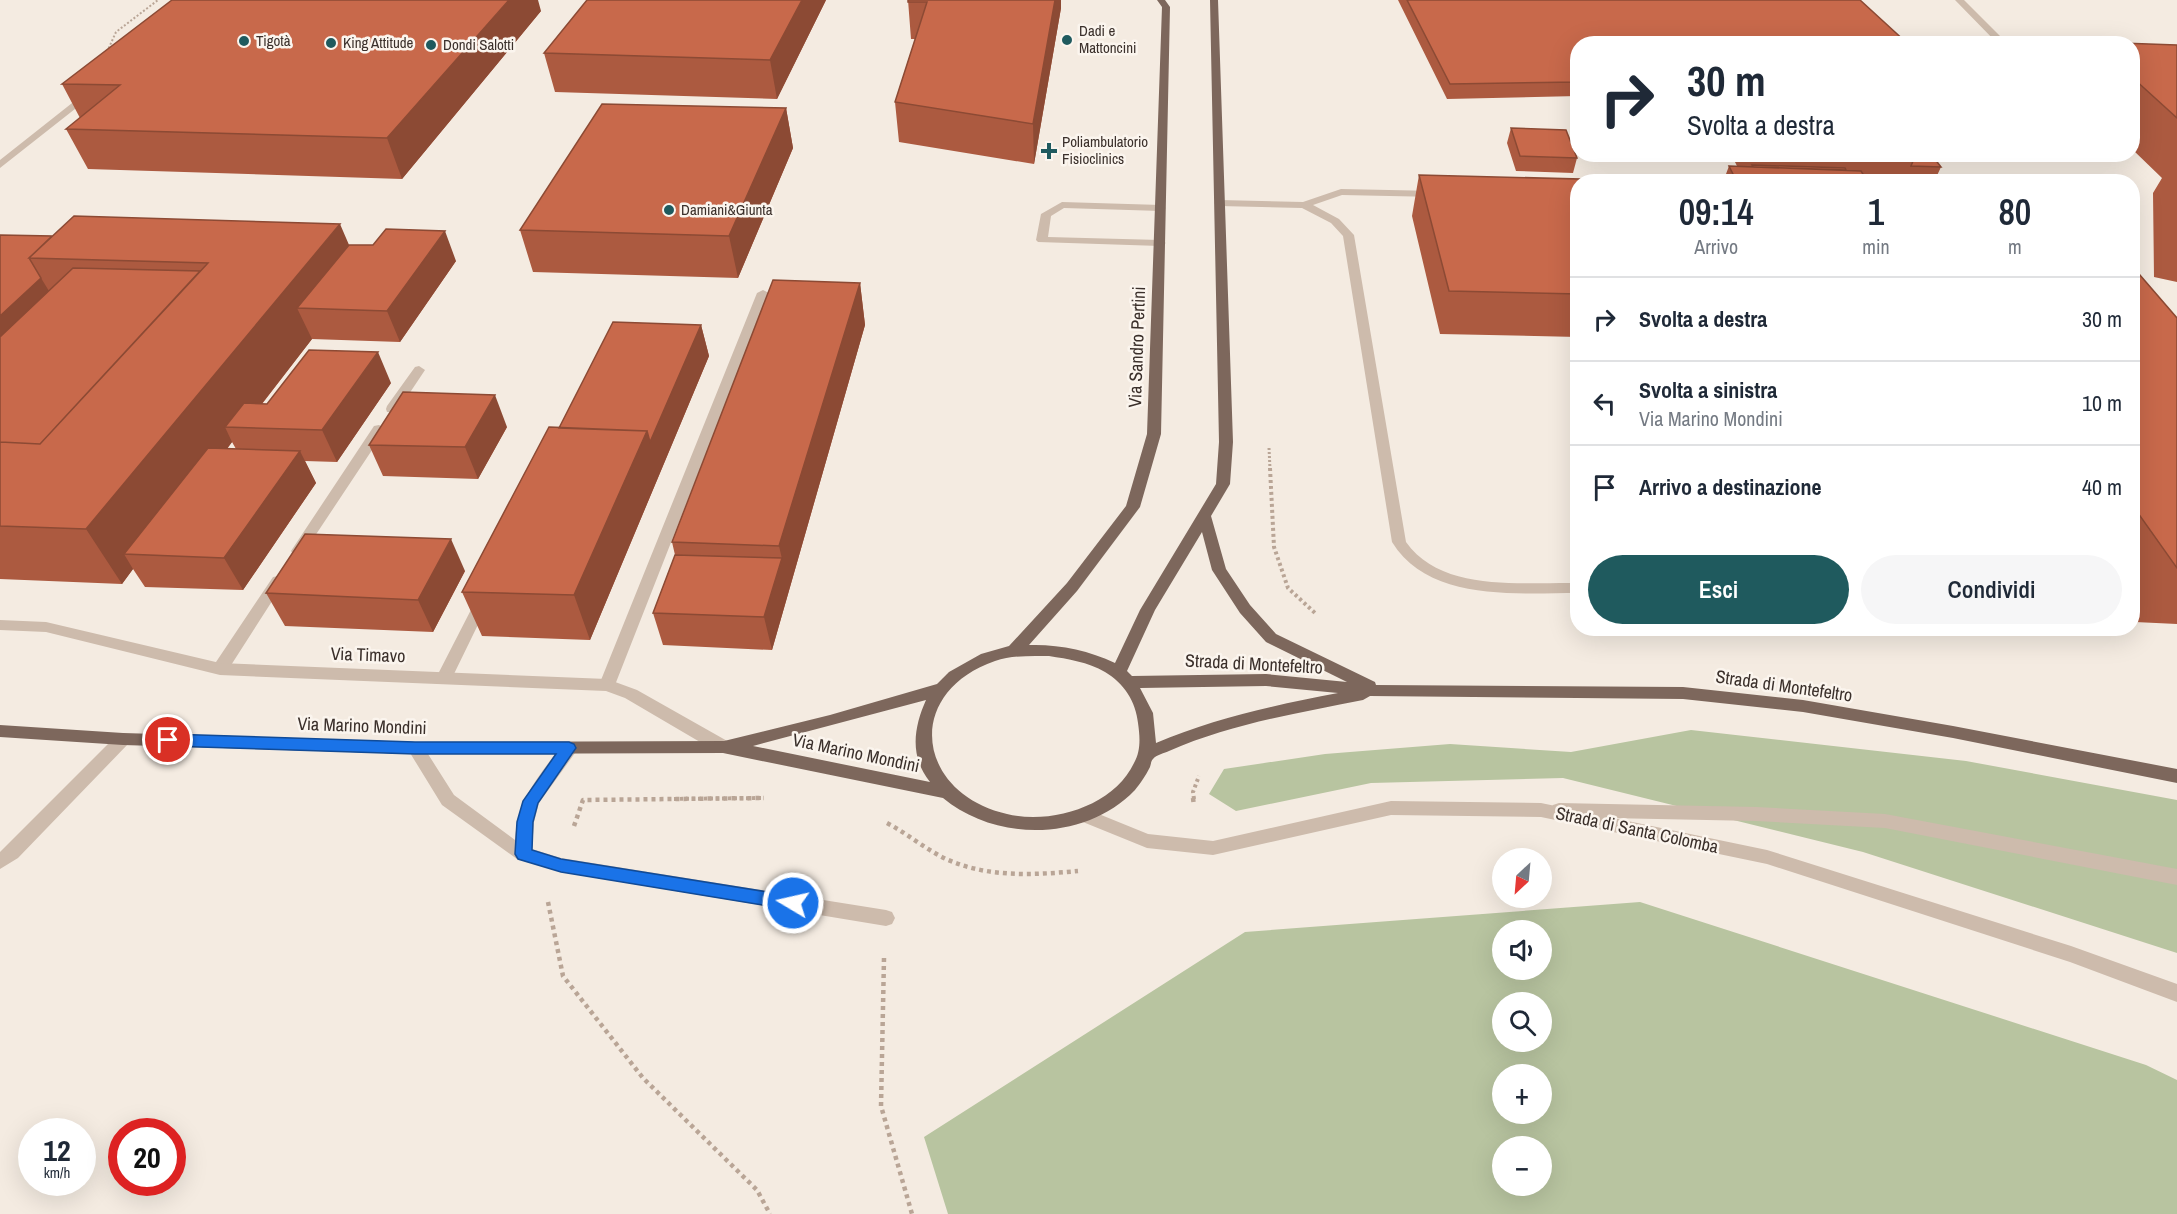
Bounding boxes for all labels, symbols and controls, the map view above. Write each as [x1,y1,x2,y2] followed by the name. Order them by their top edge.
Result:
[1079,20,1136,58] place label: Dadi e Mattoncini
[256,30,291,51] place label: Tigotà
[343,32,414,53] place label: King Attitude
[1060,33,1074,47] marker: Dadi e Mattoncini
[237,34,251,48] marker: Tigotà
[443,34,514,55] place label: Dondi Salotti
[324,36,338,50] marker: King Attitude
[424,38,438,52] marker: Dondi Salotti
[1687,53,1766,109] text: 30 m
[1588,60,1666,138] icon: right
[1687,107,1835,143] text: Svolta a destra
[1062,131,1148,169] place label: Poliambulatorio Fisioclinics
[1040,142,1058,160] marker: Poliambulatorio Fisioclinics
[1679,188,1754,236] text: 09:14
[1868,188,1884,236] text: 1
[1998,188,2031,236] text: 80
[681,199,773,220] place label: Damiani&Giunta
[662,203,676,217] marker: Damiani&Giunta
[1694,233,1738,260] text: Arrivo
[1862,233,1890,260] text: min
[2008,233,2022,260] text: m
[1122,286,1151,408] street label: Via Sandro Pertini
[1588,303,1621,336] icon: right
[1639,304,1767,334] text: Svolta a destra
[2082,304,2122,334] text: 30 m
[1639,375,1777,405] text: Svolta a sinistra
[1588,387,1621,420] icon: left
[2082,388,2122,418] text: 10 m
[1639,405,1783,432] text: Via Marino Mondini
[1588,471,1621,504] icon: arrive
[1639,472,1821,502] text: Arrivo a destinazione
[2082,472,2122,502] text: 40 m
[1588,555,1849,624] button: Esci
[1861,555,2122,624] button: Condividi
[330,641,406,668] street label: Via Timavo
[1185,647,1324,680] street label: Strada di Montefeltro
[1714,664,1854,707] street label: Strada di Montefeltro
[297,711,427,740] street label: Via Marino Mondini
[142,714,193,765] pin
[151,723,184,756] icon: arrive
[790,727,922,778] street label: Via Marino Mondini
[1553,800,1721,859] street label: Strada di Santa Colomba
[1492,848,1552,908] north arrow
[1492,848,1552,1196] map controls
[761,871,825,935] position arrow
[1492,920,1552,980] button: sound
[1492,992,1552,1052] button: search
[1492,1064,1552,1124] button: +
[108,1118,186,1196] speed limit sign: 20
[43,1130,71,1170] text: 12
[1492,1136,1552,1196] button: −
[44,1162,70,1183] text: km/h

